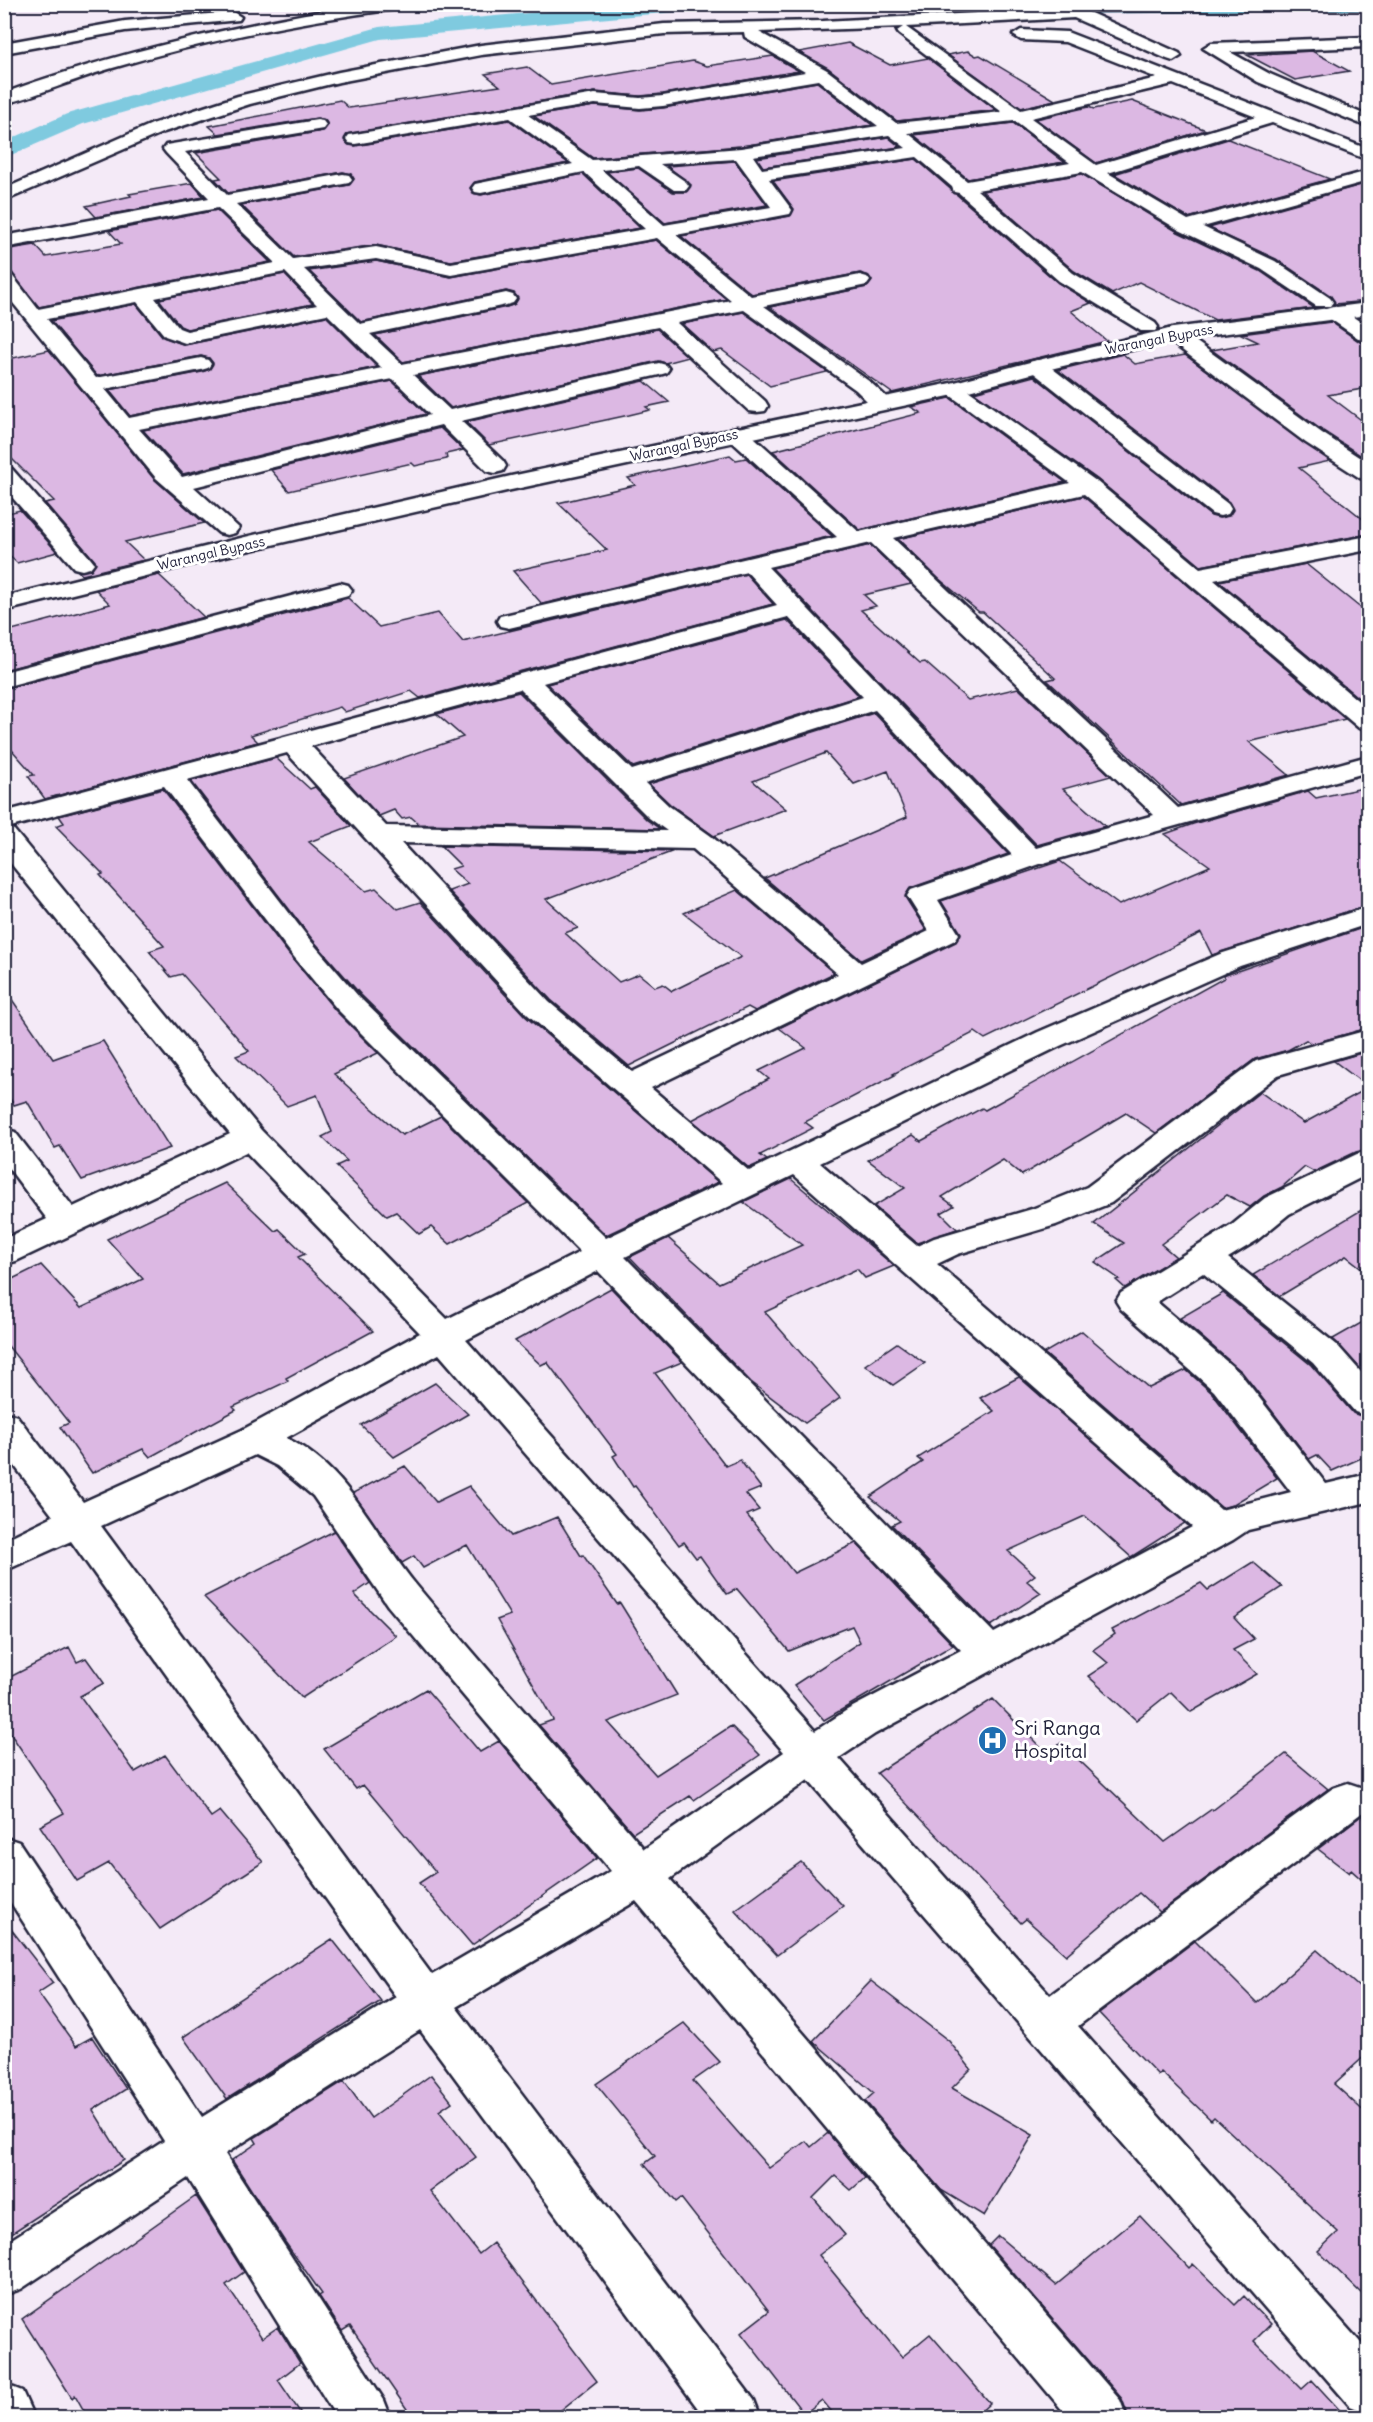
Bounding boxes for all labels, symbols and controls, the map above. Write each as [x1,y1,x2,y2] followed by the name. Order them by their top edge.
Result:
[1103,320,1215,358] street label: Warangal Bypass
[628,425,740,465] street label: Warangal Bypass
[155,532,267,574] street label: Warangal Bypass
[1014,1715,1101,1763] place label: Sri Ranga Hospital
[977,1724,1009,1756] hospital icon: Sri Ranga Hospital

